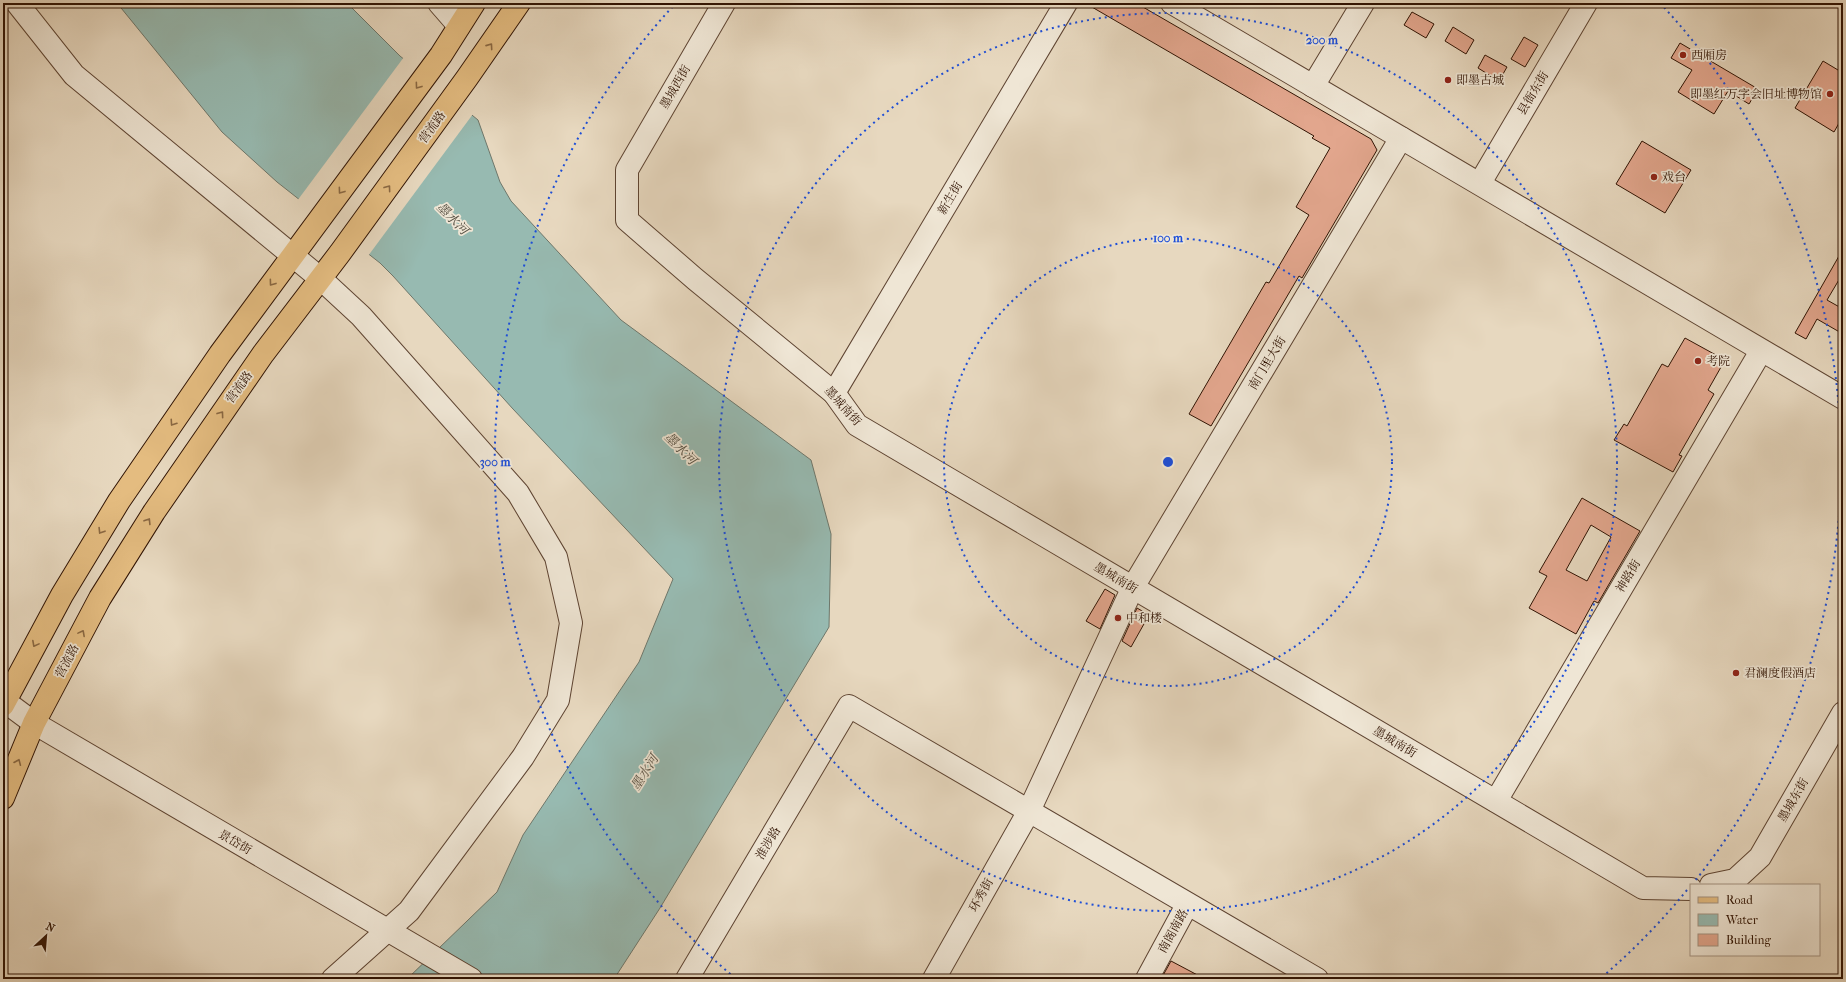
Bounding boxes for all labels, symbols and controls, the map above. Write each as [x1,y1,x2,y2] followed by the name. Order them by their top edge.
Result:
[1306,33,1339,47] text: 200 m
[485,44,492,51] one-way arrow
[1691,48,1727,62] place label: 西厢房
[1678,50,1688,60] marker: 西厢房
[657,62,694,111] street label: 墨城西街
[1515,68,1552,117] street label: 县衙东街
[1456,73,1504,87] place label: 即墨古城
[1443,75,1453,85] marker: 即墨古城
[415,82,423,89] one-way arrow
[1690,87,1822,101] place label: 即墨红万字会旧址博物馆
[1825,89,1835,99] marker: 即墨红万字会旧址博物馆
[416,108,448,146] street label: 营流路
[1662,170,1686,184] place label: 戏台
[1649,172,1659,182] marker: 戏台
[935,178,966,217] street label: 新生街
[383,185,391,192] one-way arrow
[339,186,346,193] one-way arrow
[434,199,473,239] water label: 墨水河
[1153,231,1184,245] text: 100 m
[269,279,277,286] one-way arrow
[1246,333,1289,392] street label: 南门里大街
[1706,354,1730,368] place label: 考院
[1693,356,1703,366] marker: 考院
[223,368,255,406] street label: 营流路
[822,383,865,429] street label: 墨城南街
[216,411,224,418] one-way arrow
[170,419,178,426] one-way arrow
[662,429,701,469] water label: 墨水河
[480,455,511,470] text: 300 m
[1161,455,1175,469] centre of rings
[143,518,150,525] one-way arrow
[98,527,105,534] one-way arrow
[1613,556,1644,595] street label: 神路街
[1092,560,1141,597] street label: 墨城南街
[1126,611,1162,625] place label: 中和楼
[1113,613,1123,623] marker: 中和楼
[77,630,84,637] one-way arrow
[33,640,40,647] one-way arrow
[52,642,82,680] street label: 营流路
[1744,666,1816,680] place label: 君澜度假酒店
[1731,668,1741,678] marker: 君澜度假酒店
[1371,724,1420,761] street label: 墨城南街
[628,750,662,793] water label: 墨水河
[13,759,21,767] one-way arrow
[1775,775,1812,824] street label: 墨城东街
[753,824,783,862] street label: 淮涉路
[216,827,255,858] street label: 景岱街
[966,875,996,914] street label: 环秀街
[1690,884,1820,956] legend
[1726,893,1753,907] text: Road
[1155,907,1191,955] street label: 南阁南路
[1725,913,1759,927] text: Water
[26,916,66,956] north arrow
[44,920,57,935] text: N
[1726,933,1771,947] text: Building

